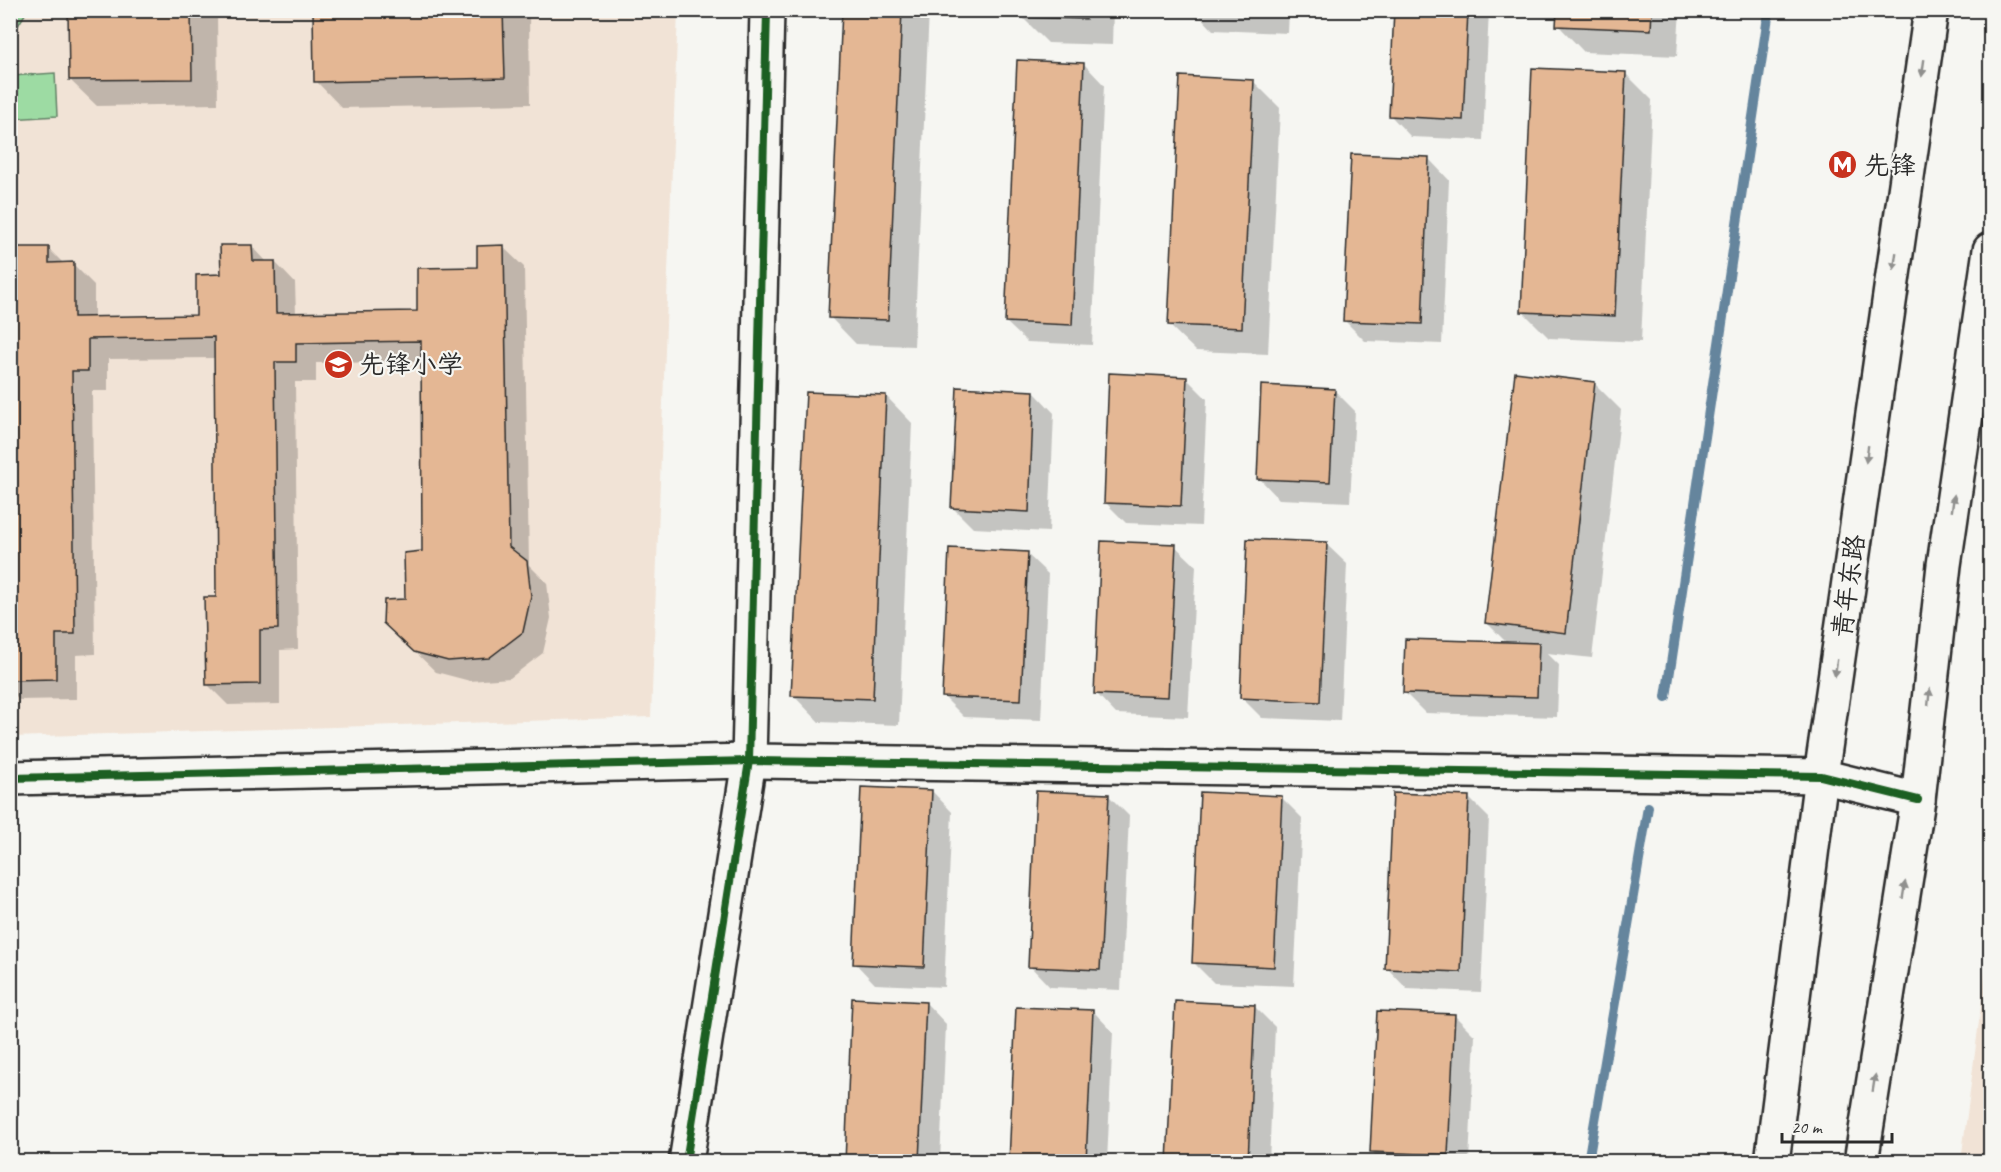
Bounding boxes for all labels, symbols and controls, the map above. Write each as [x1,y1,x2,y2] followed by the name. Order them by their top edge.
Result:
[1918,59,1927,78] one-way arrow
[1827,149,1859,181] metro station icon: 先锋
[1864,149,1916,182] place label: 先锋
[1890,252,1899,271] one-way arrow
[322,348,354,380] school or university icon: 先锋小学
[359,348,463,381] place label: 先锋小学
[1863,445,1872,464] one-way arrow
[1948,494,1957,513] one-way arrow
[1825,532,1872,640] street label: 青年东路
[1832,659,1841,678] one-way arrow
[1924,687,1934,706] one-way arrow
[1900,881,1909,900] one-way arrow
[1869,1073,1878,1092] one-way arrow
[1782,1106,1892,1144] scale bar
[1791,1116,1824,1138] text: 20 m

